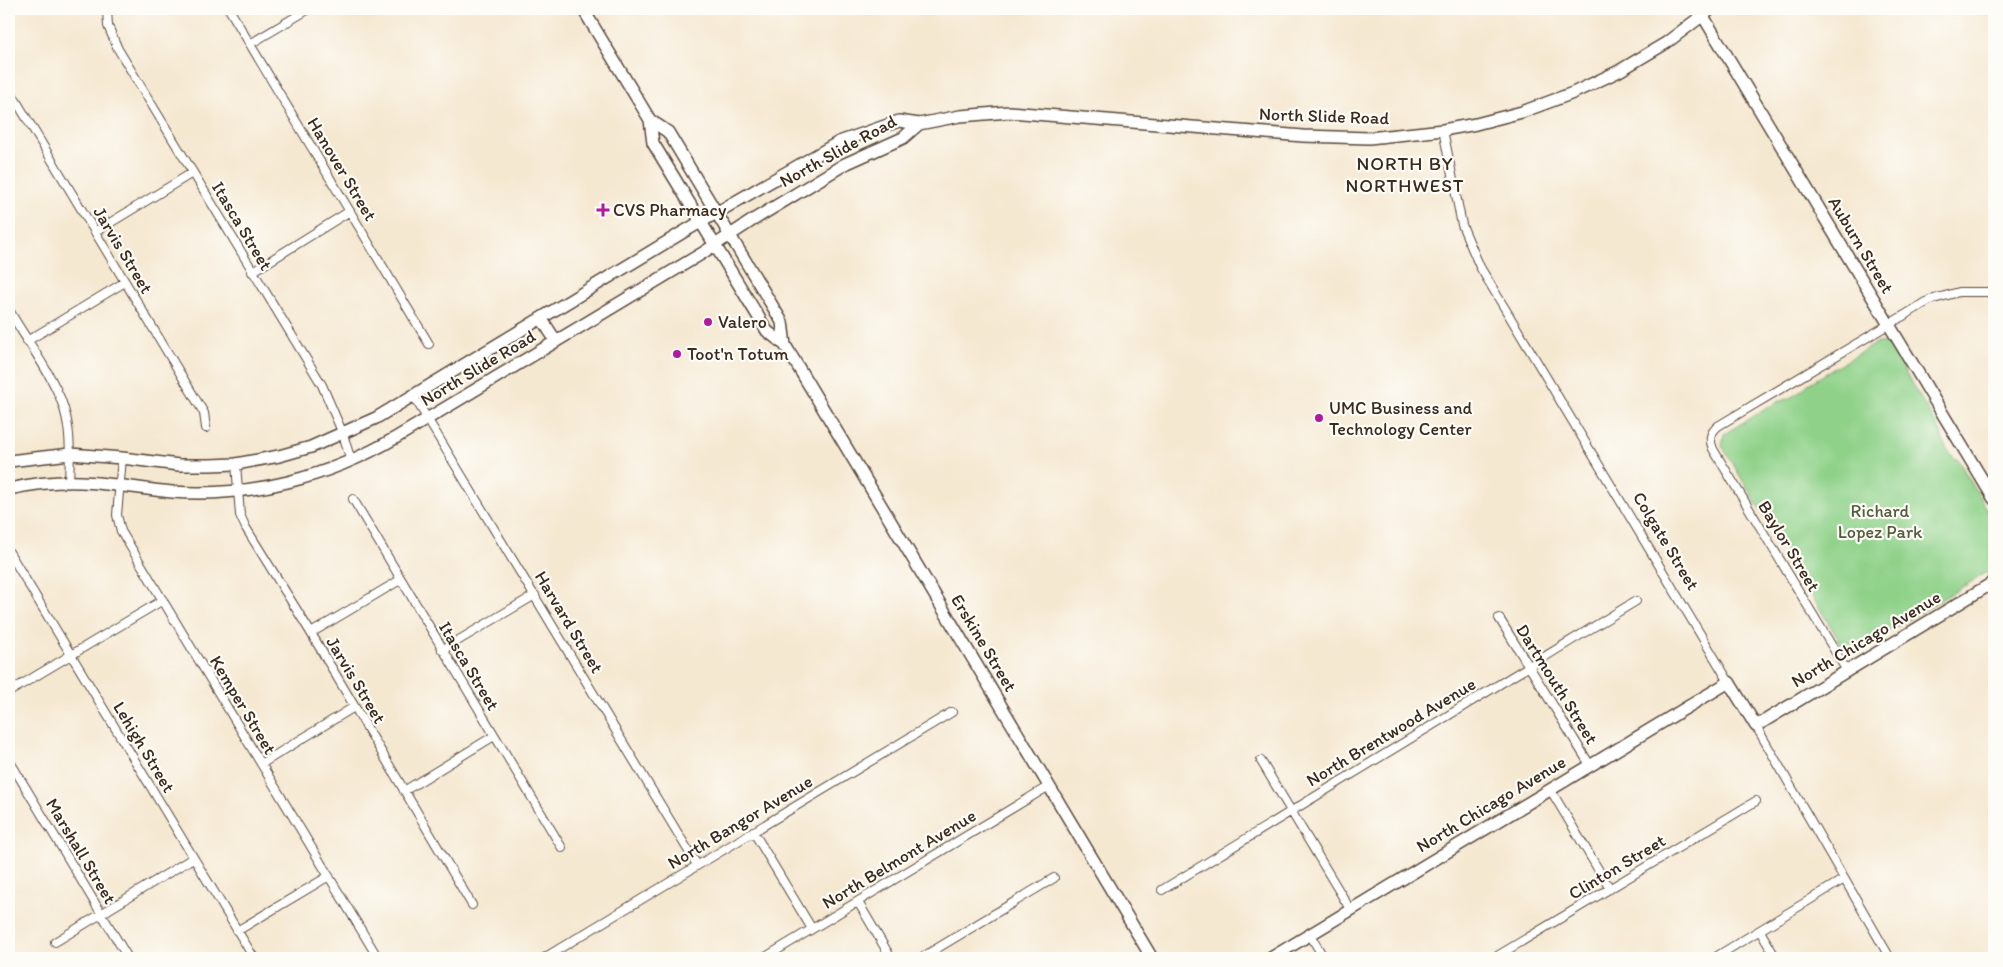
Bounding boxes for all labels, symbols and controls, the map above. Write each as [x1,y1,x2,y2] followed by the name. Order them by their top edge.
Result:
[1258,103,1390,129] street label: North Slide Road
[776,110,901,192] street label: North Slide Road
[302,113,382,225] street label: Hanover Street
[1346,152,1464,197] district label: NORTH BY NORTHWEST
[207,178,277,275] street label: Itasca Street
[1823,193,1899,298] street label: Auburn Street
[613,199,727,221] place label: CVS Pharmacy
[88,202,158,298] street label: Jarvis Street
[597,204,609,216] marker: CVS Pharmacy
[718,311,767,333] place label: Valero
[702,316,714,328] marker: Valero
[416,325,540,411] street label: North Slide Road
[687,343,789,365] place label: Toot'n Totum
[671,348,683,360] marker: Toot'n Totum
[1329,397,1472,440] place label: UMC Business and Technology Center
[1313,412,1325,424] marker: UMC Business and Technology Center
[1628,488,1704,594] street label: Colgate Street
[1753,496,1825,596] street label: Baylor Street
[1838,500,1923,543] park label: Richard Lopez Park
[530,567,608,677] street label: Harvard Street
[1787,586,1945,692] street label: North Chicago Avenue
[946,590,1022,696] street label: Erskine Street
[434,618,504,715] street label: Itasca Street
[1511,620,1603,748] street label: Dartmouth Street
[321,632,391,728] street label: Jarvis Street
[205,652,281,759] street label: Kemper Street
[1302,673,1480,791] street label: North Brentwood Avenue
[108,697,180,797] street label: Lehigh Street
[1412,751,1570,857] street label: North Chicago Avenue
[664,770,816,874] street label: North Bangor Avenue
[41,794,121,908] street label: Marshall Street
[818,804,980,914] street label: North Belmont Avenue
[1565,829,1670,905] street label: Clinton Street

